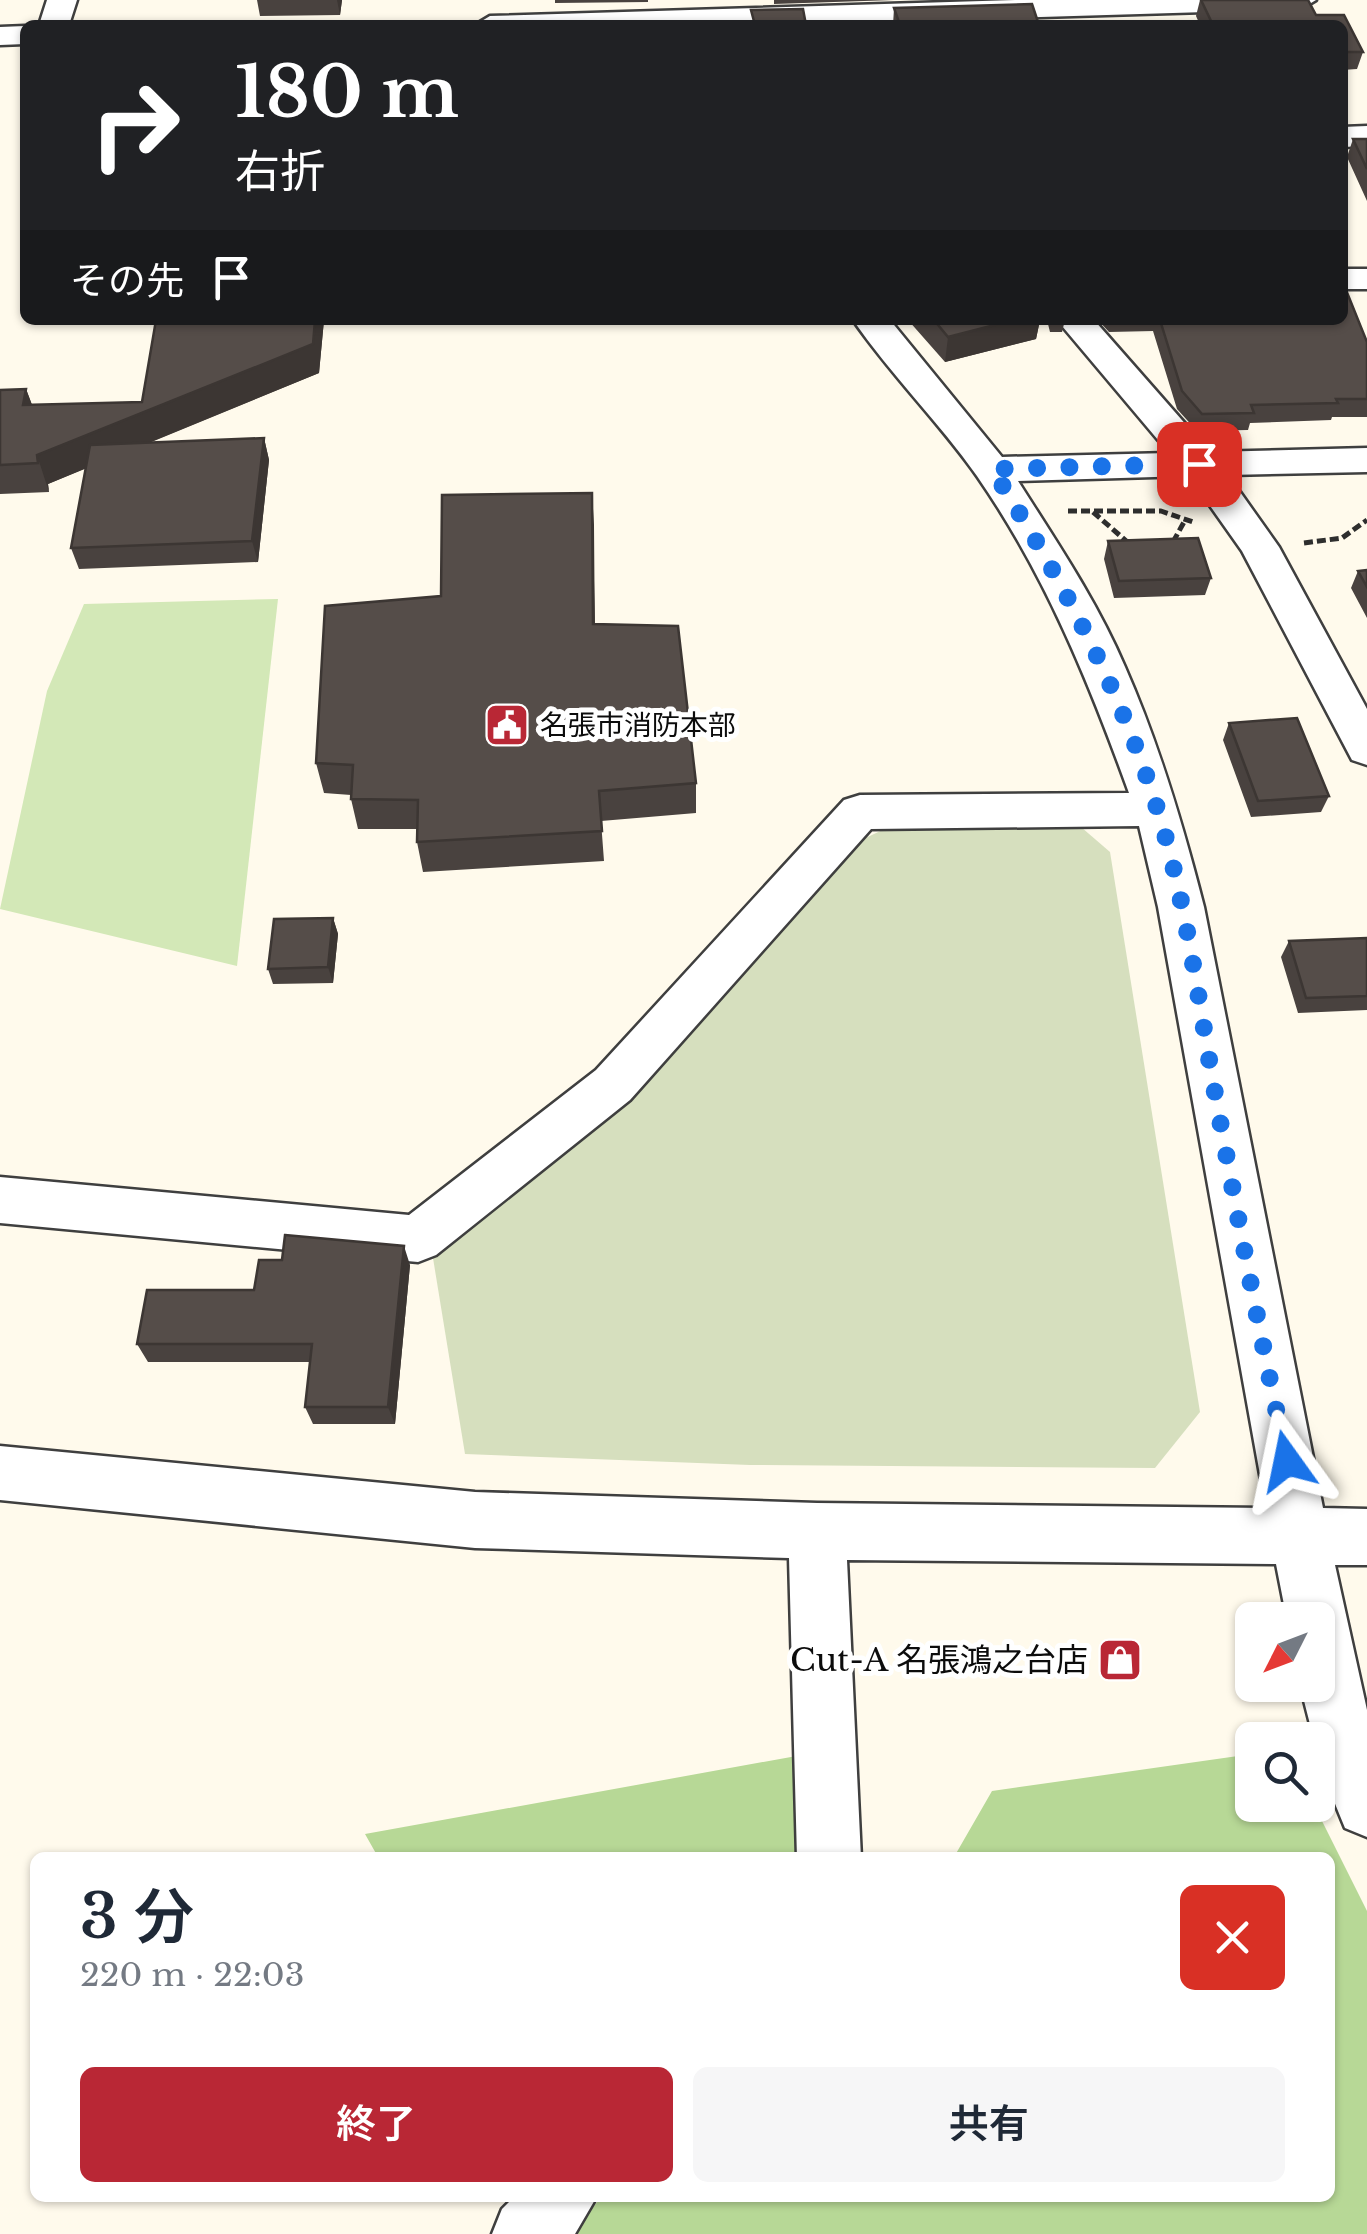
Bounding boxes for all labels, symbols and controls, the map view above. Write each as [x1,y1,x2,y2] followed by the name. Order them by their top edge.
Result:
[235,49,459,136] text: 180 m
[70,60,200,190] icon: right
[235,143,325,199] text: 右折
[204,250,259,305] icon: arrive
[70,257,184,304] text: その先
[1157,422,1242,507] pin
[1172,437,1227,492] icon: arrive
[484,702,530,748] public building icon: 名張市消防本部
[540,708,736,743] place label: 名張市消防本部
[1235,1409,1339,1513] position arrow
[1235,1602,1335,1702] north arrow
[1235,1602,1335,1822] map controls
[1097,1637,1143,1683] shop icon: Cut-A 名張鴻之台店
[790,1640,1088,1680] place label: Cut-A 名張鴻之台店
[1235,1722,1335,1822] button: search
[80,1880,194,1954] text: 3 分
[1180,1885,1285,1990] button: close
[80,1955,304,1995] text: 220 m · 22:03
[80,2067,673,2182] button: 終了
[693,2067,1285,2182] button: 共有

